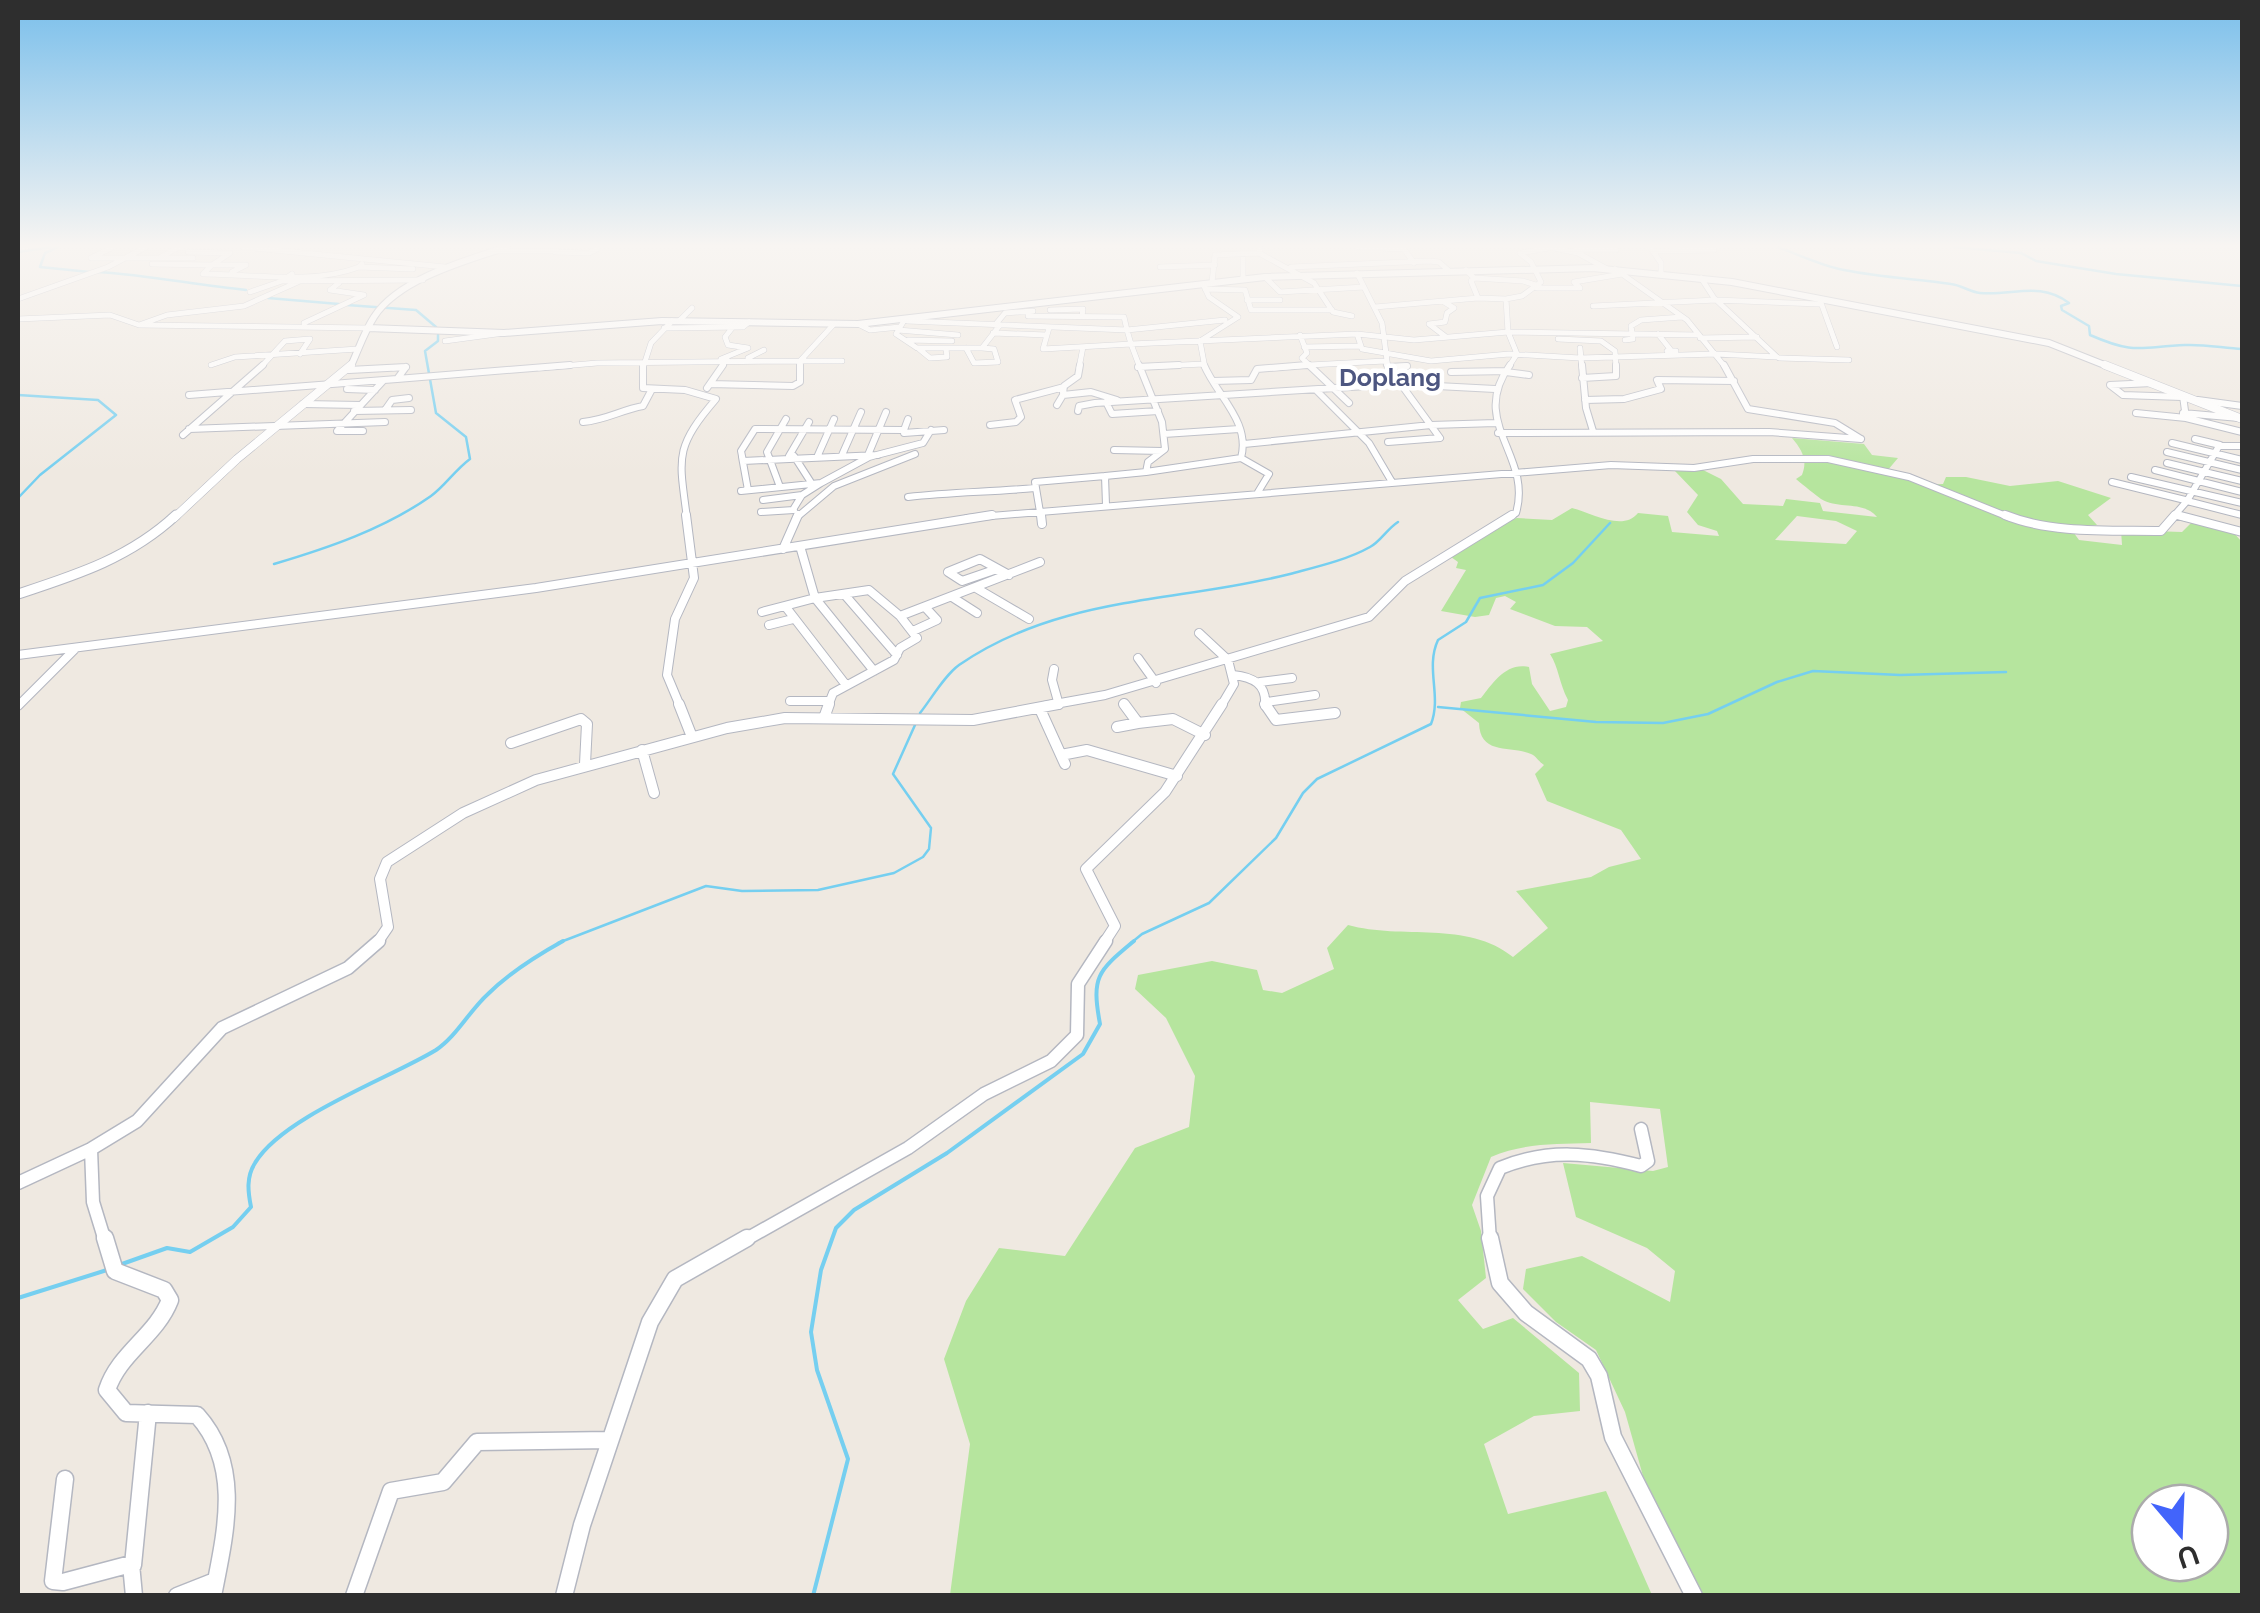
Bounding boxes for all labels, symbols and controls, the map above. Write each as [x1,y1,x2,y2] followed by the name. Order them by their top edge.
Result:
[1339,362,1441,392] district label: Doplang
[2130,1483,2230,1583] north arrow
[2173,1537,2203,1575] text: U

